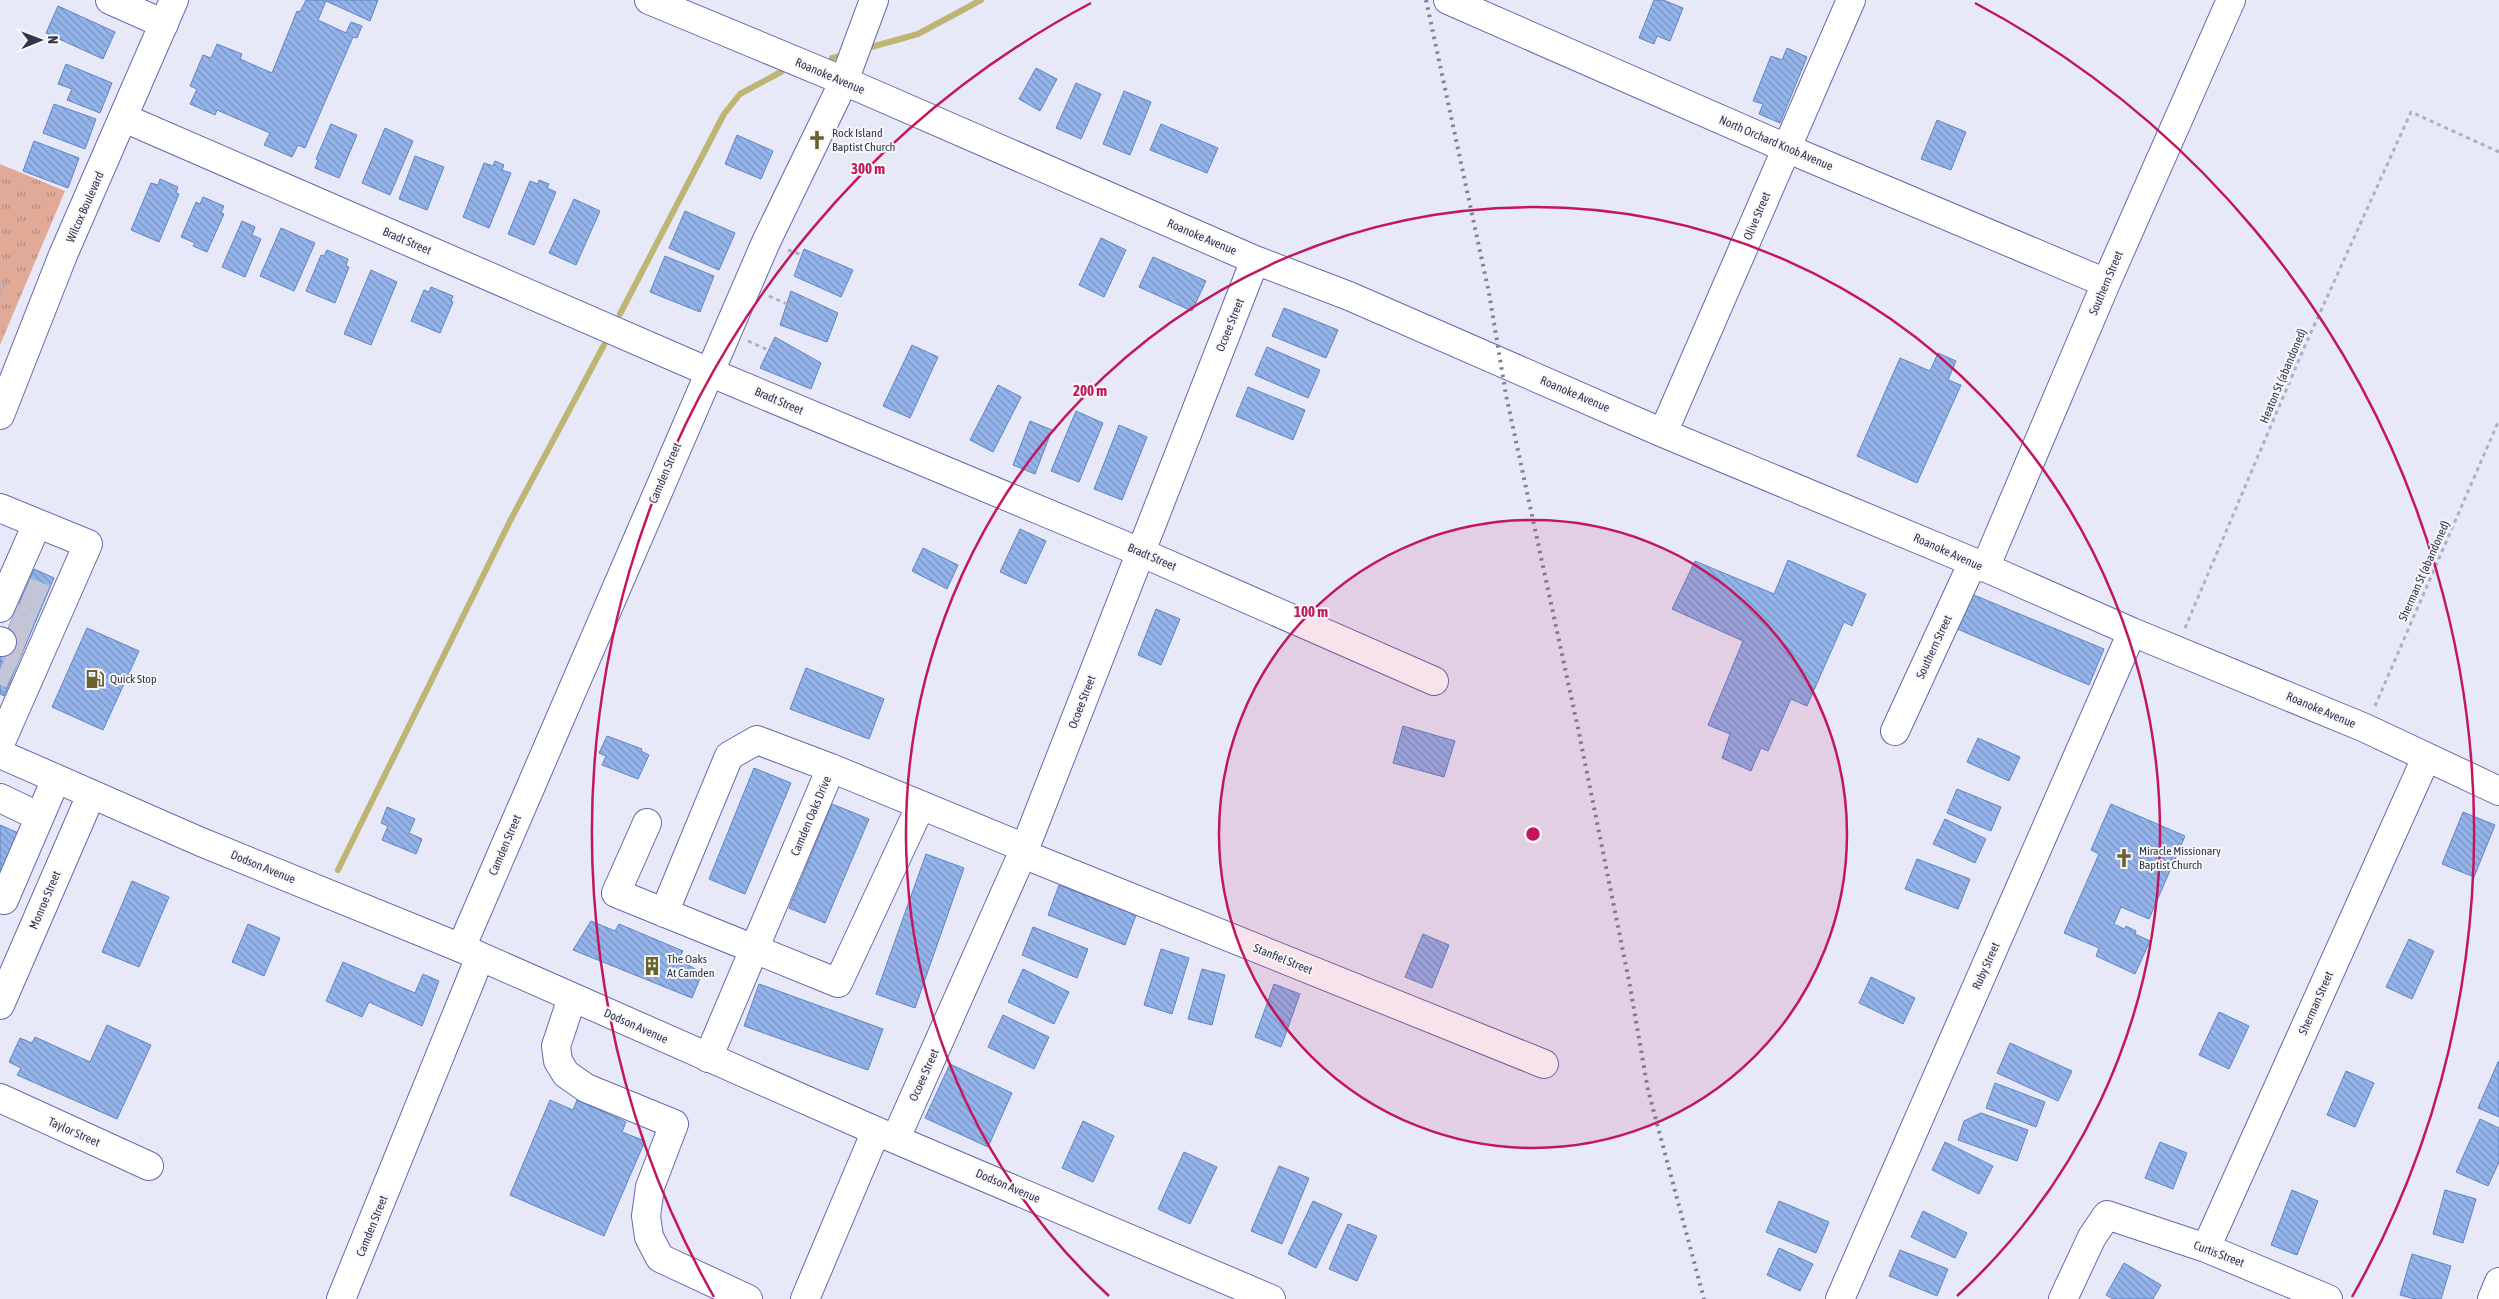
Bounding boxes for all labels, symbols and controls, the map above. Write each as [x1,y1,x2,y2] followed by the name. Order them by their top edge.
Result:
[15,15,65,65] north arrow
[45,36,61,44] text: N
[793,55,867,97] street label: Roanoke Avenue
[1717,113,1835,173] street label: North Orchard Knob Avenue
[832,126,895,154] place label: Rock Island Baptist Church
[806,129,828,151] church icon: Rock Island Baptist Church
[851,160,885,177] text: 300 m
[63,169,107,245] street label: Wilcox Boulevard
[1741,189,1774,242] street label: Olive Street
[1165,216,1239,258] street label: Roanoke Avenue
[380,224,434,258] street label: Bradt Street
[2086,248,2126,317] street label: Southern Street
[1213,296,1247,354] street label: Ocoee Street
[2257,327,2309,425] street label: Heaton St (abandoned)
[1538,373,1612,415] street label: Roanoke Avenue
[1073,382,1107,399] text: 200 m
[752,384,806,418] street label: Bradt Street
[646,440,684,505] street label: Camden Street
[2396,519,2452,623] street label: Sherman St (abandoned)
[1911,531,1985,573] street label: Roanoke Avenue
[1125,540,1179,574] street label: Bradt Street
[1294,603,1328,620] text: 100 m
[1913,612,1955,681] street label: Southern Street
[84,668,106,690] fuel station icon: Quick Stop
[110,672,157,686] place label: Quick Stop
[1065,673,1099,731] street label: Ocoee Street
[2284,689,2358,731] street label: Roanoke Avenue
[788,774,834,858] street label: Camden Oaks Drive
[486,812,524,877] street label: Camden Street
[1524,825,1542,843] centre of rings
[2139,844,2221,872] place label: Miracle Missionary Baptist Church
[2113,847,2135,869] church icon: Miracle Missionary Baptist Church
[229,848,297,886] street label: Dodson Avenue
[26,868,64,931] street label: Monroe Street
[1969,940,2003,992] street label: Ruby Street
[1251,941,1315,977] street label: Stanfiel Street
[667,952,715,980] place label: The Oaks At Camden
[641,955,663,977] building icon: The Oaks At Camden
[2296,969,2336,1037] street label: Sherman Street
[602,1006,670,1046] street label: Dodson Avenue
[906,1046,942,1103] street label: Ocoee Street
[46,1114,103,1150] street label: Taylor Street
[974,1166,1042,1206] street label: Dodson Avenue
[353,1193,391,1259] street label: Camden Street
[2192,1238,2247,1270] street label: Curtis Street

